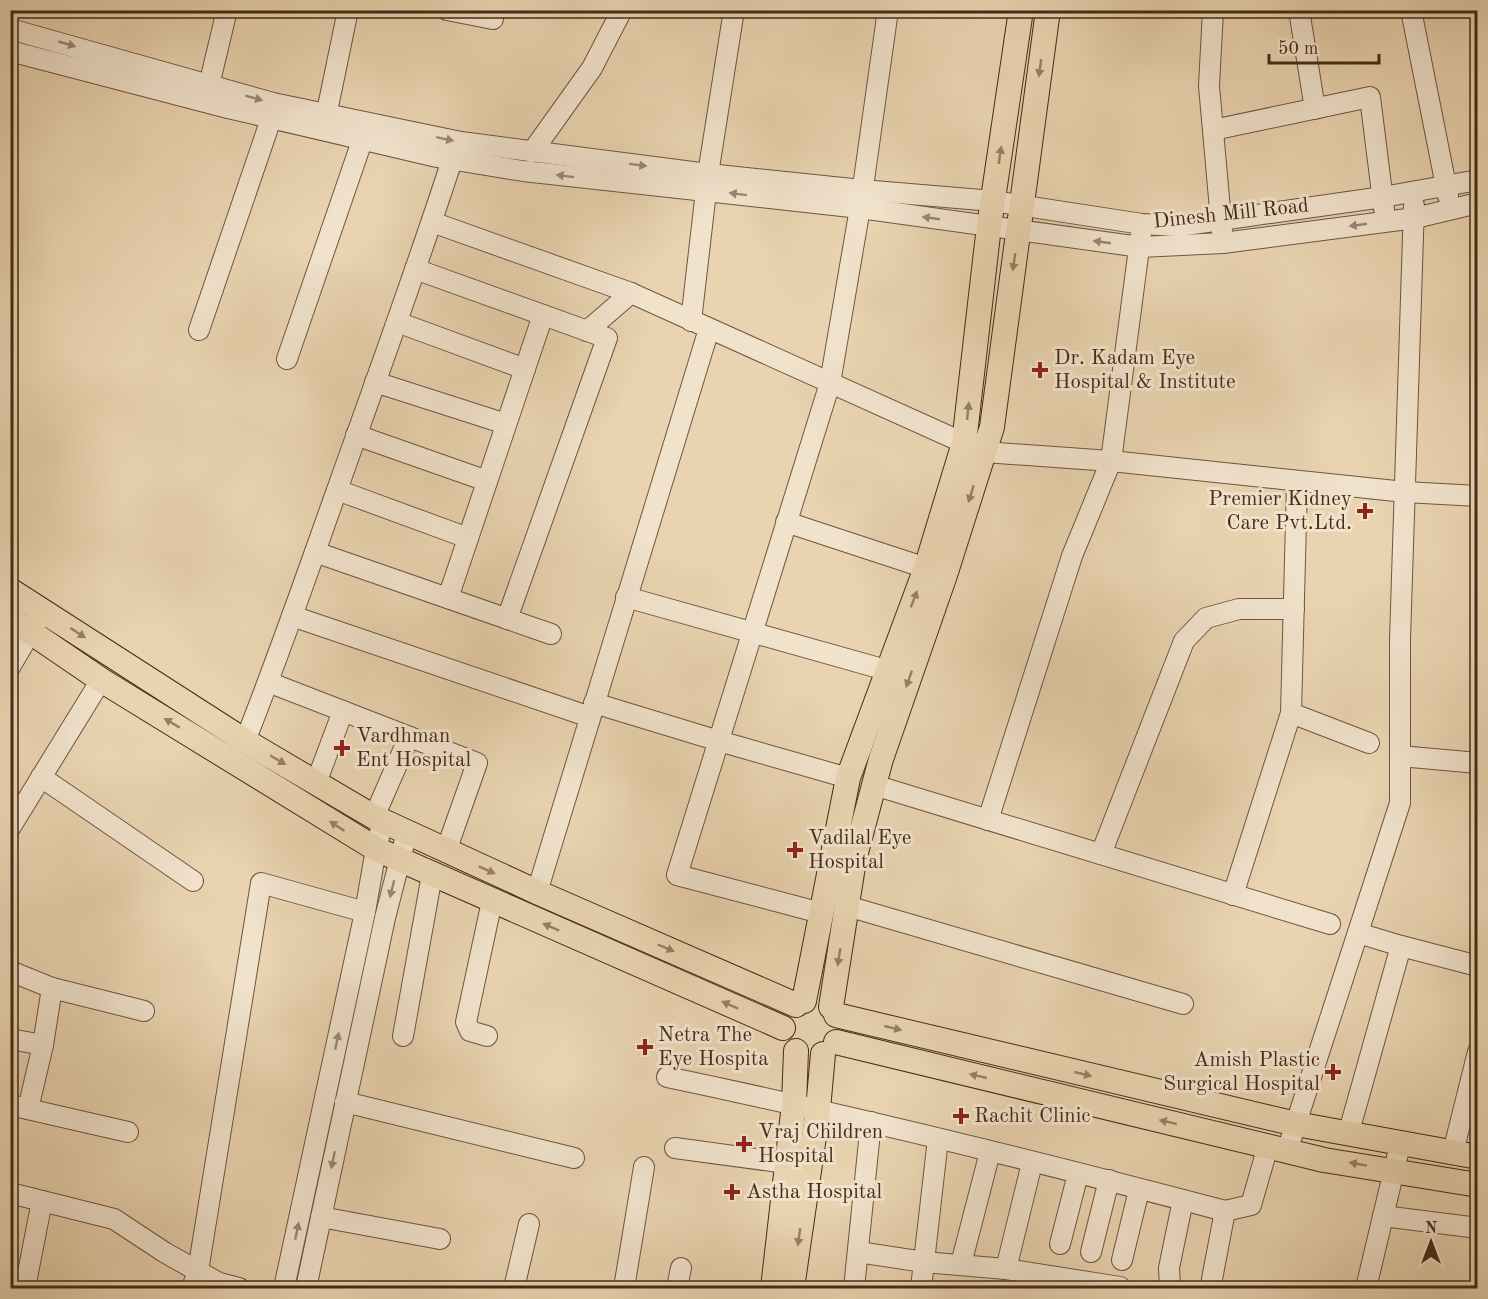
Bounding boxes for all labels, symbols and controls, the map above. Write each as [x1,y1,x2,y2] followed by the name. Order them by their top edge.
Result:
[1269,27,1378,65] scale bar
[58,40,76,49] one-way arrow
[1278,40,1318,58] text: 50 m
[1036,59,1045,78] one-way arrow
[246,94,264,103] one-way arrow
[436,135,455,144] one-way arrow
[995,145,1004,164] one-way arrow
[629,160,648,170] one-way arrow
[555,172,574,181] one-way arrow
[728,189,747,199] one-way arrow
[1152,195,1310,233] street label: Dinesh Mill Road
[922,213,941,223] one-way arrow
[1348,220,1367,229] one-way arrow
[1092,237,1111,246] one-way arrow
[1009,252,1019,271] one-way arrow
[1054,348,1236,393] place label: Dr. Kadam Eye Hospital & Institute
[1031,361,1049,379] marker: Dr. Kadam Eye Hospital & Institute
[963,401,973,420] one-way arrow
[966,485,975,503] one-way arrow
[1208,489,1352,534] place label: Premier Kidney Care Pvt.Ltd.
[1356,502,1374,520] marker: Premier Kidney Care Pvt.Ltd.
[909,590,919,608] one-way arrow
[69,627,85,639] one-way arrow
[904,670,914,688] one-way arrow
[164,717,180,728] one-way arrow
[356,726,471,771] place label: Vardhman Ent Hospital
[333,739,351,757] marker: Vardhman Ent Hospital
[270,755,287,765] one-way arrow
[329,820,345,831] one-way arrow
[808,828,911,873] place label: Vadilal Eye Hospital
[786,841,804,859] marker: Vadilal Eye Hospital
[479,865,496,874] one-way arrow
[386,880,396,898] one-way arrow
[542,922,560,931] one-way arrow
[657,944,675,954] one-way arrow
[834,948,843,967] one-way arrow
[720,1000,738,1010] one-way arrow
[884,1024,902,1034] one-way arrow
[658,1025,769,1070] place label: Netra The Eye Hospita
[333,1031,342,1050] one-way arrow
[636,1038,654,1056] marker: Netra The Eye Hospita
[1163,1050,1320,1095] place label: Amish Plastic Surgical Hospital
[1324,1063,1342,1081] marker: Amish Plastic Surgical Hospital
[1074,1069,1092,1079] one-way arrow
[969,1071,987,1081] one-way arrow
[974,1106,1090,1127] place label: Rachit Clinic
[952,1107,970,1125] marker: Rachit Clinic
[1158,1116,1177,1126] one-way arrow
[758,1122,883,1167] place label: Vraj Children Hospital
[735,1135,753,1153] marker: Vraj Children Hospital
[328,1150,337,1169] one-way arrow
[1348,1160,1367,1169] one-way arrow
[746,1182,883,1203] place label: Astha Hospital
[723,1183,741,1201] marker: Astha Hospital
[1401,1212,1461,1272] north arrow
[1425,1221,1438,1237] text: N
[292,1222,302,1241] one-way arrow
[795,1227,804,1246] one-way arrow

